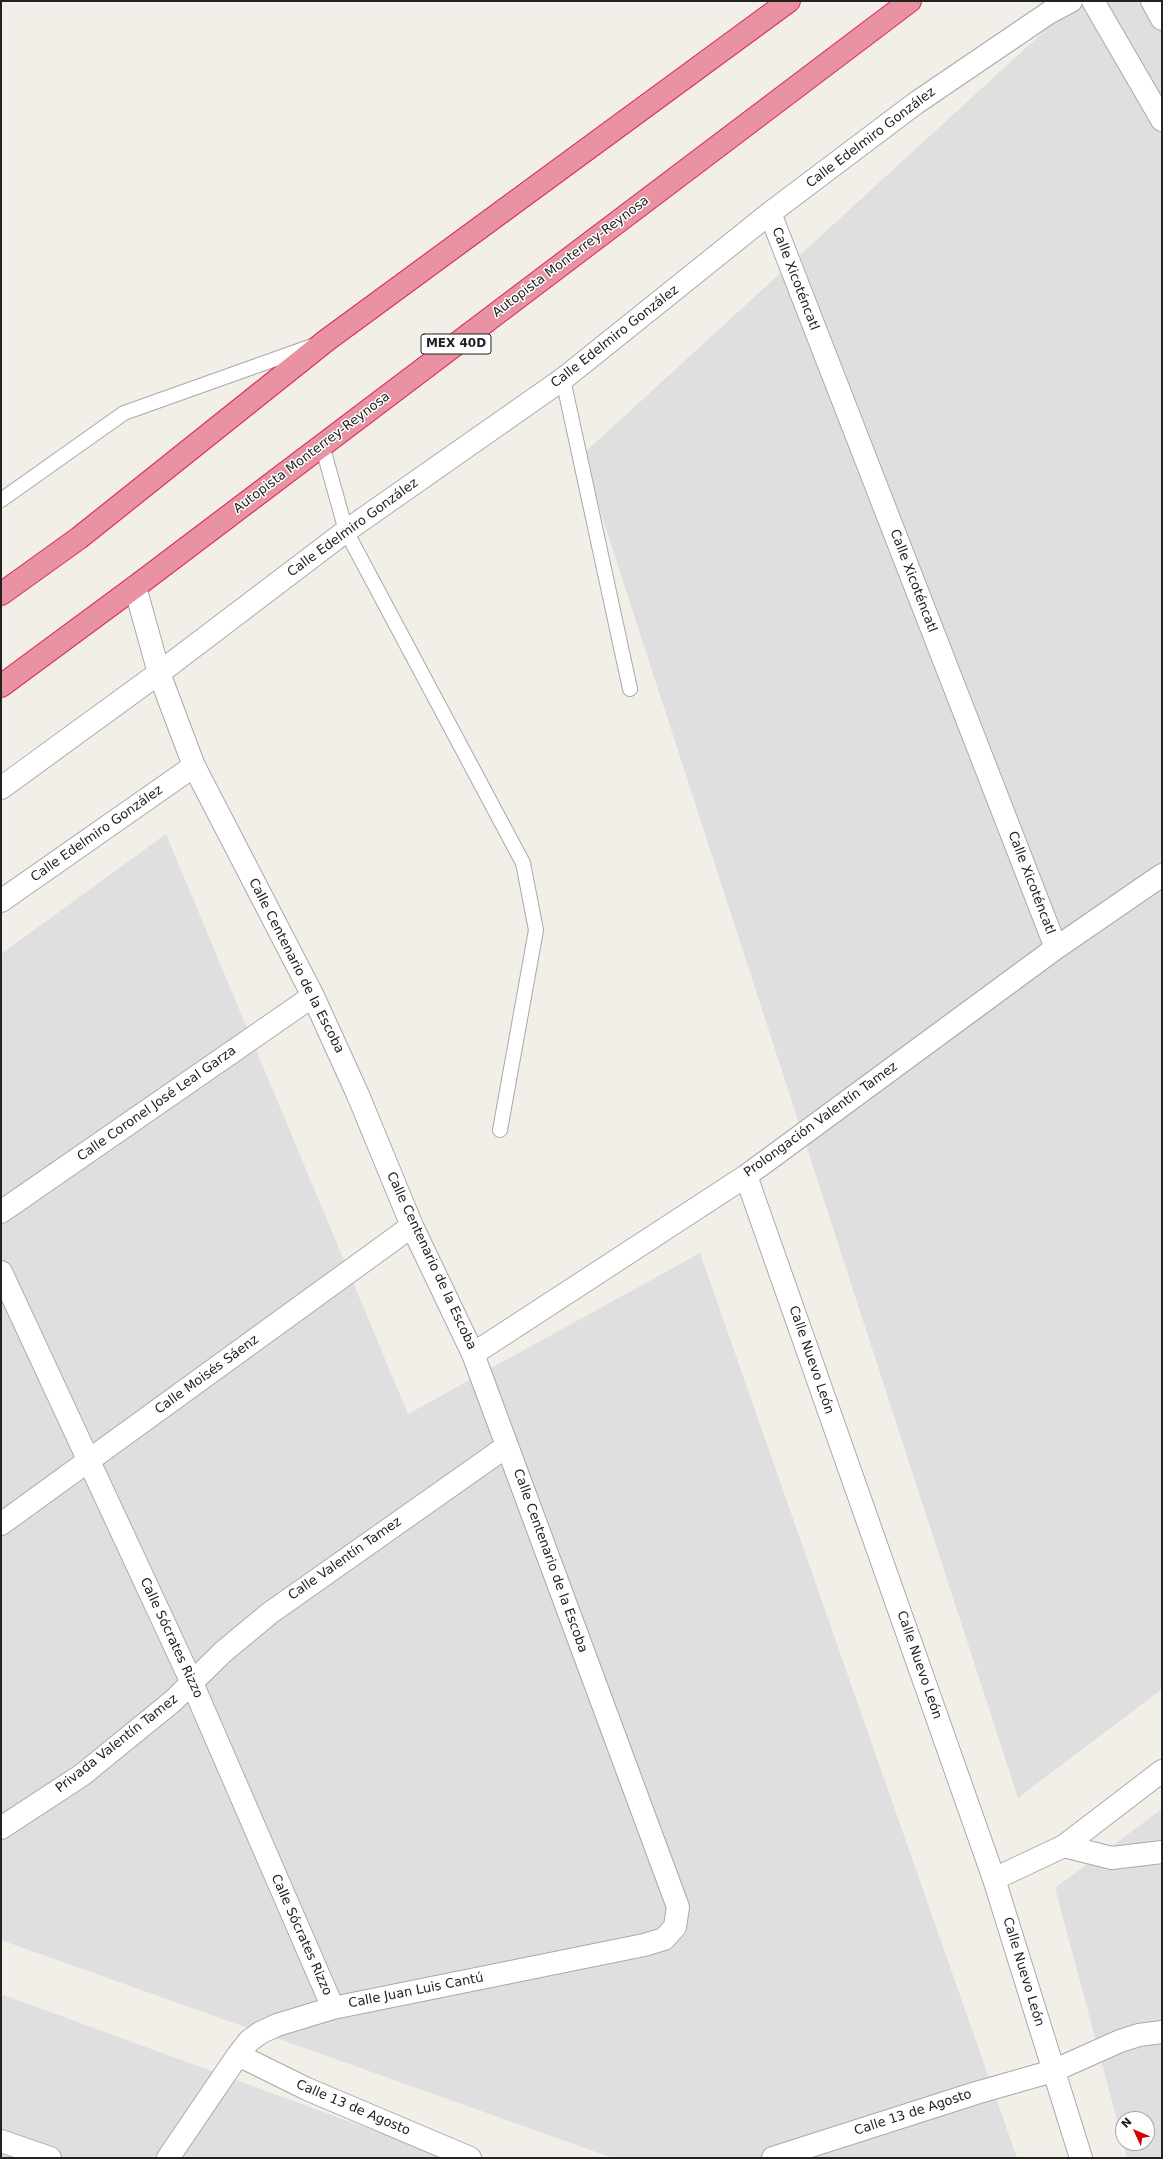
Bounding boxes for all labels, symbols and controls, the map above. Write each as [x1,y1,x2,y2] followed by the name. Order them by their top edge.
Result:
[803,84,939,192] street label: Calle Edelmiro González
[490,193,652,321] street label: Autopista Monterrey-Reynosa
[768,225,822,333] street label: Calle Xicoténcatl
[548,282,682,392] street label: Calle Edelmiro González
[421,334,491,354] road number: MEX 40D
[231,389,393,517] street label: Autopista Monterrey-Reynosa
[285,475,421,581] street label: Calle Edelmiro González
[886,527,940,635] street label: Calle Xicoténcatl
[28,782,166,886] street label: Calle Edelmiro González
[1004,829,1058,937] street label: Calle Xicoténcatl
[245,876,347,1056] street label: Calle Centenario de la Escoba
[75,1043,239,1165] street label: Calle Coronel José Leal Garza
[741,1059,901,1181] street label: Prolongación Valentín Tamez
[383,1170,479,1352] street label: Calle Centenario de la Escoba
[785,1304,837,1416] street label: Calle Nuevo León
[152,1332,262,1418] street label: Calle Moisés Sáenz
[509,1467,591,1655] street label: Calle Centenario de la Escoba
[285,1514,405,1604] street label: Calle Valentín Tamez
[136,1575,206,1701] street label: Calle Sócrates Rizzo
[893,1609,945,1721] street label: Calle Nuevo León
[53,1691,181,1797] street label: Privada Valentín Tamez
[267,1872,335,1998] street label: Calle Sócrates Rizzo
[999,1916,1047,2028] street label: Calle Nuevo León
[347,1970,485,2012] street label: Calle Juan Luis Cantú
[294,2077,412,2139] street label: Calle 13 de Agosto
[852,2087,974,2139] street label: Calle 13 de Agosto
[1115,2111,1155,2151] north arrow
[1119,2115,1135,2131] text: N

